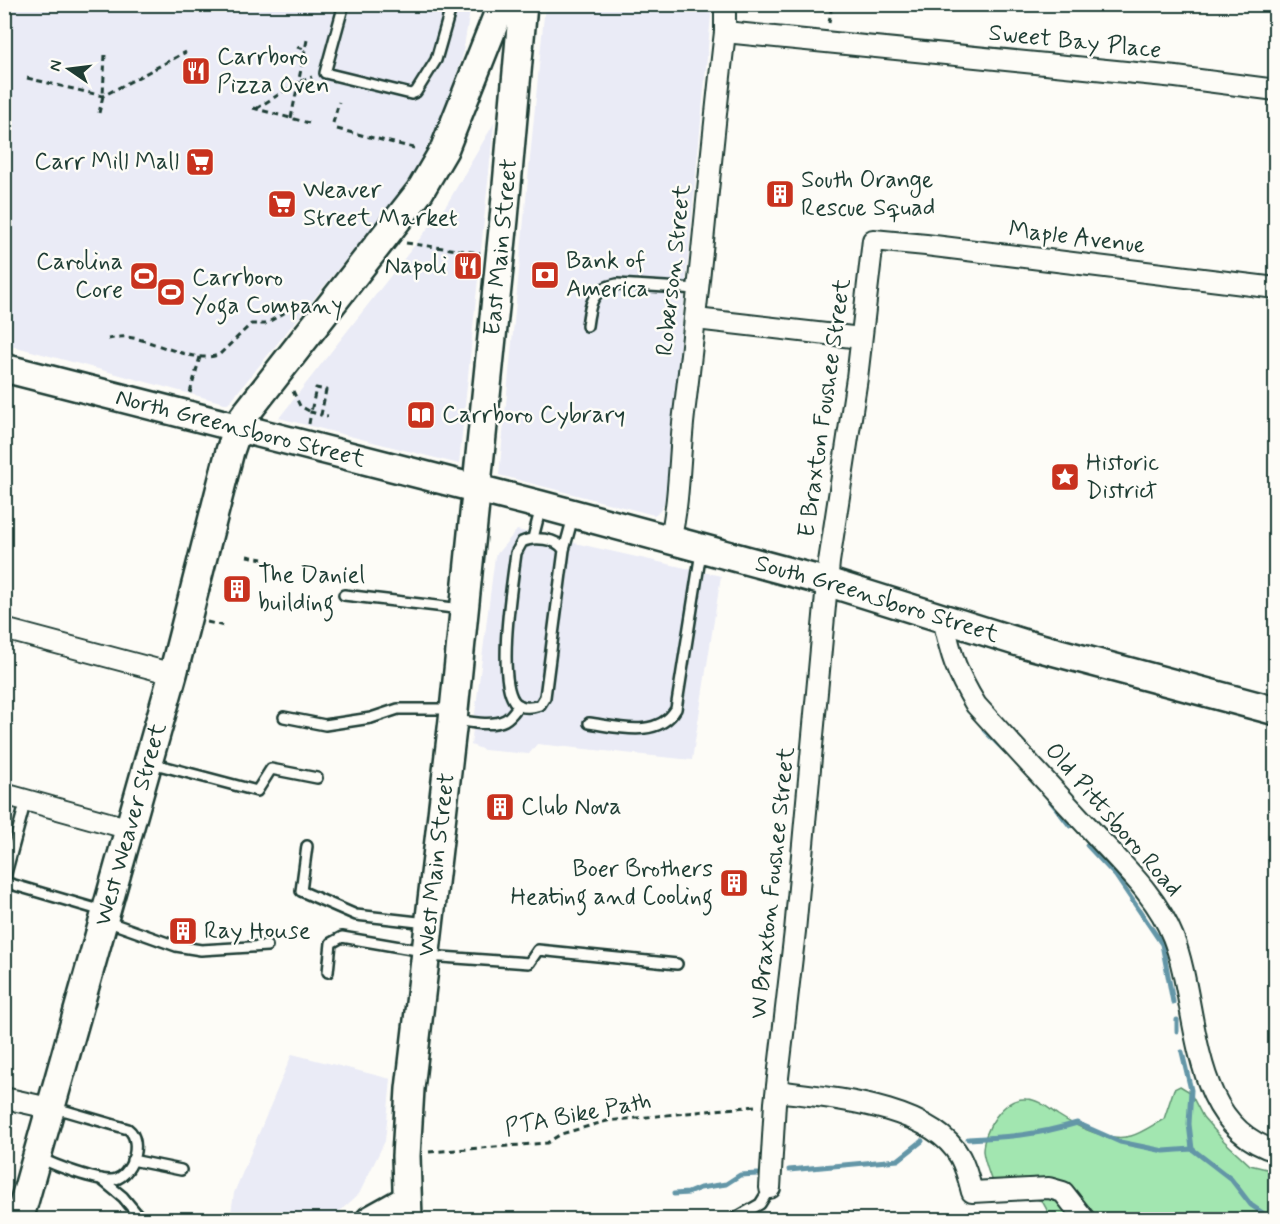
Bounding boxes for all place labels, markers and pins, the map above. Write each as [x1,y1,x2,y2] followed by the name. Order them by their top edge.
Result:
[217,42,329,101] place label: Carrboro Pizza Oven
[180,55,212,87] restaurant icon: Carrboro Pizza Oven
[184,146,216,178] supermarket icon: Carr Mill Mall
[34,147,179,178] place label: Carr Mill Mall
[801,165,935,224] place label: South Orange Rescue Squad
[303,175,458,234] place label: Weaver Street Market
[764,178,796,210] building icon: South Orange Rescue Squad
[266,188,298,220] supermarket icon: Weaver Street Market
[566,246,649,305] place label: Bank of America
[36,247,123,306] place label: Carolina Core
[452,250,484,282] restaurant icon: Napoli
[384,251,447,282] place label: Napoli
[529,259,561,291] bank icon: Bank of America
[128,260,160,292] sports icon: Carolina Core
[192,263,343,325] place label: Carrboro Yoga Company
[155,276,187,308] sports icon: Carrboro Yoga Company
[405,399,437,431] library icon: Carrboro Cybrary
[442,400,625,431] place label: Carrboro Cybrary
[1086,448,1159,507] place label: Historic District
[1049,461,1081,493] place icon: Historic District
[258,560,365,622] place label: The Daniel building
[221,573,253,605] building icon: The Daniel building
[484,791,516,823] building icon: Club Nova
[521,792,622,823] place label: Club Nova
[511,854,713,916] place label: Boer Brothers Heating and Cooling
[718,867,750,899] building icon: Boer Brothers Heating and Cooling
[167,915,199,947] building icon: Ray House
[204,916,311,947] place label: Ray House

